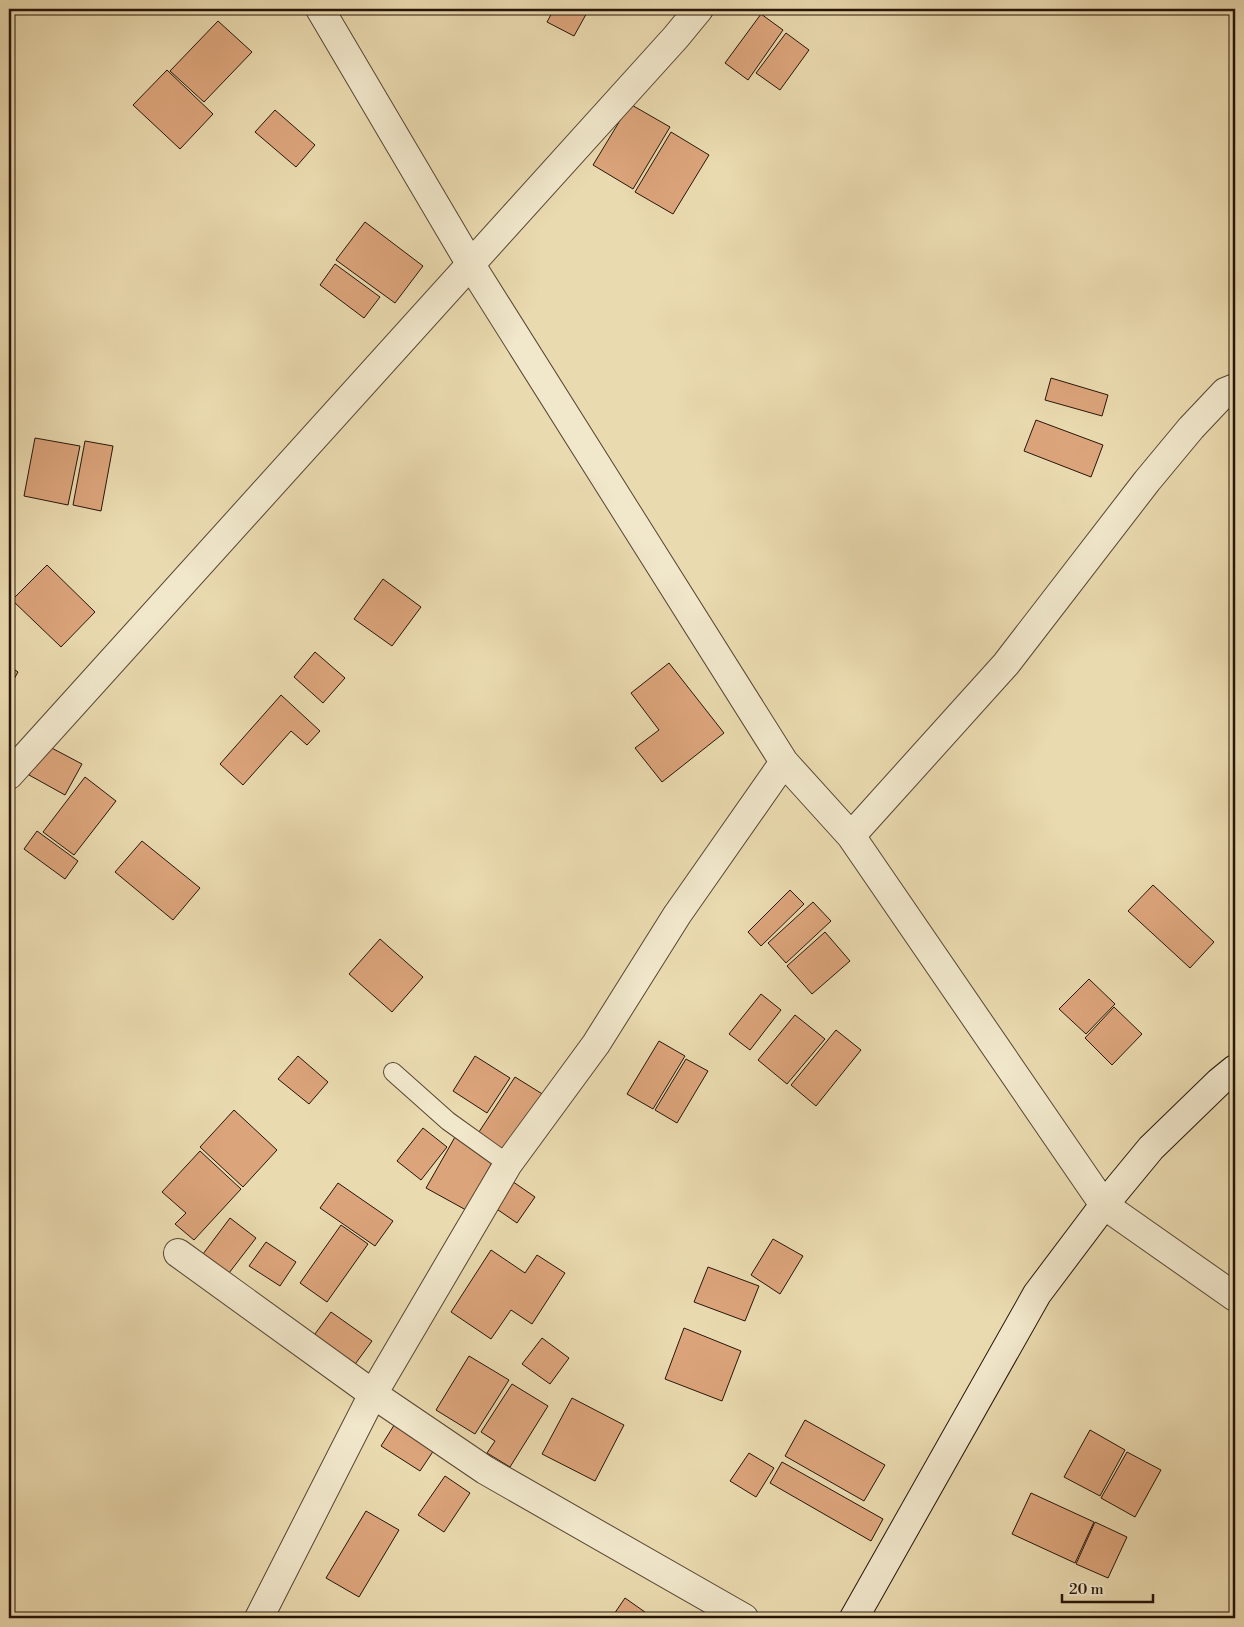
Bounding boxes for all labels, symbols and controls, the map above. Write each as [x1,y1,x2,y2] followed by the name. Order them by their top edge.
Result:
[1062,1572,1153,1604] scale bar
[1069,1580,1104,1599] text: 20 m

